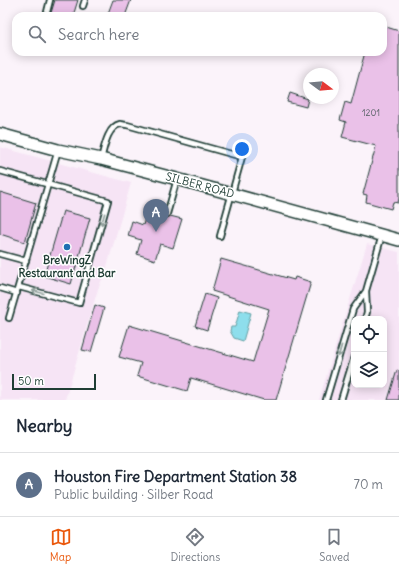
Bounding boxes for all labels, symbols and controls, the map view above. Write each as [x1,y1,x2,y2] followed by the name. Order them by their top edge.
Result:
[12,12,387,56] search box
[26,23,48,45] icon: search
[58,25,139,44] text: Search here
[303,68,339,104] north arrow
[362,107,380,118] house number: 1201
[232,139,252,159] your location
[164,169,236,201] street label: SILBER ROAD
[143,199,169,232] pin: A
[99,212,106,225] one-way arrow
[62,242,72,252] marker: BreWingZ Restaurant and Bar
[18,253,116,280] place label: BreWingZ Restaurant and Bar
[32,288,45,295] one-way arrow
[351,316,387,388] map controls
[351,316,387,352] button: locate
[336,345,343,358] one-way arrow
[351,352,387,388] button: layers
[12,372,96,391] scale bar
[18,374,44,388] text: 50 m
[16,415,72,437] text: Nearby
[54,467,297,486] text: Houston Fire Department Station 38
[25,476,33,493] text: A
[354,476,383,493] text: 70 m
[54,486,213,503] text: Public building · Silber Road
[50,526,72,564] tab: Map
[171,526,220,564] tab: Directions
[319,526,349,564] tab: Saved

